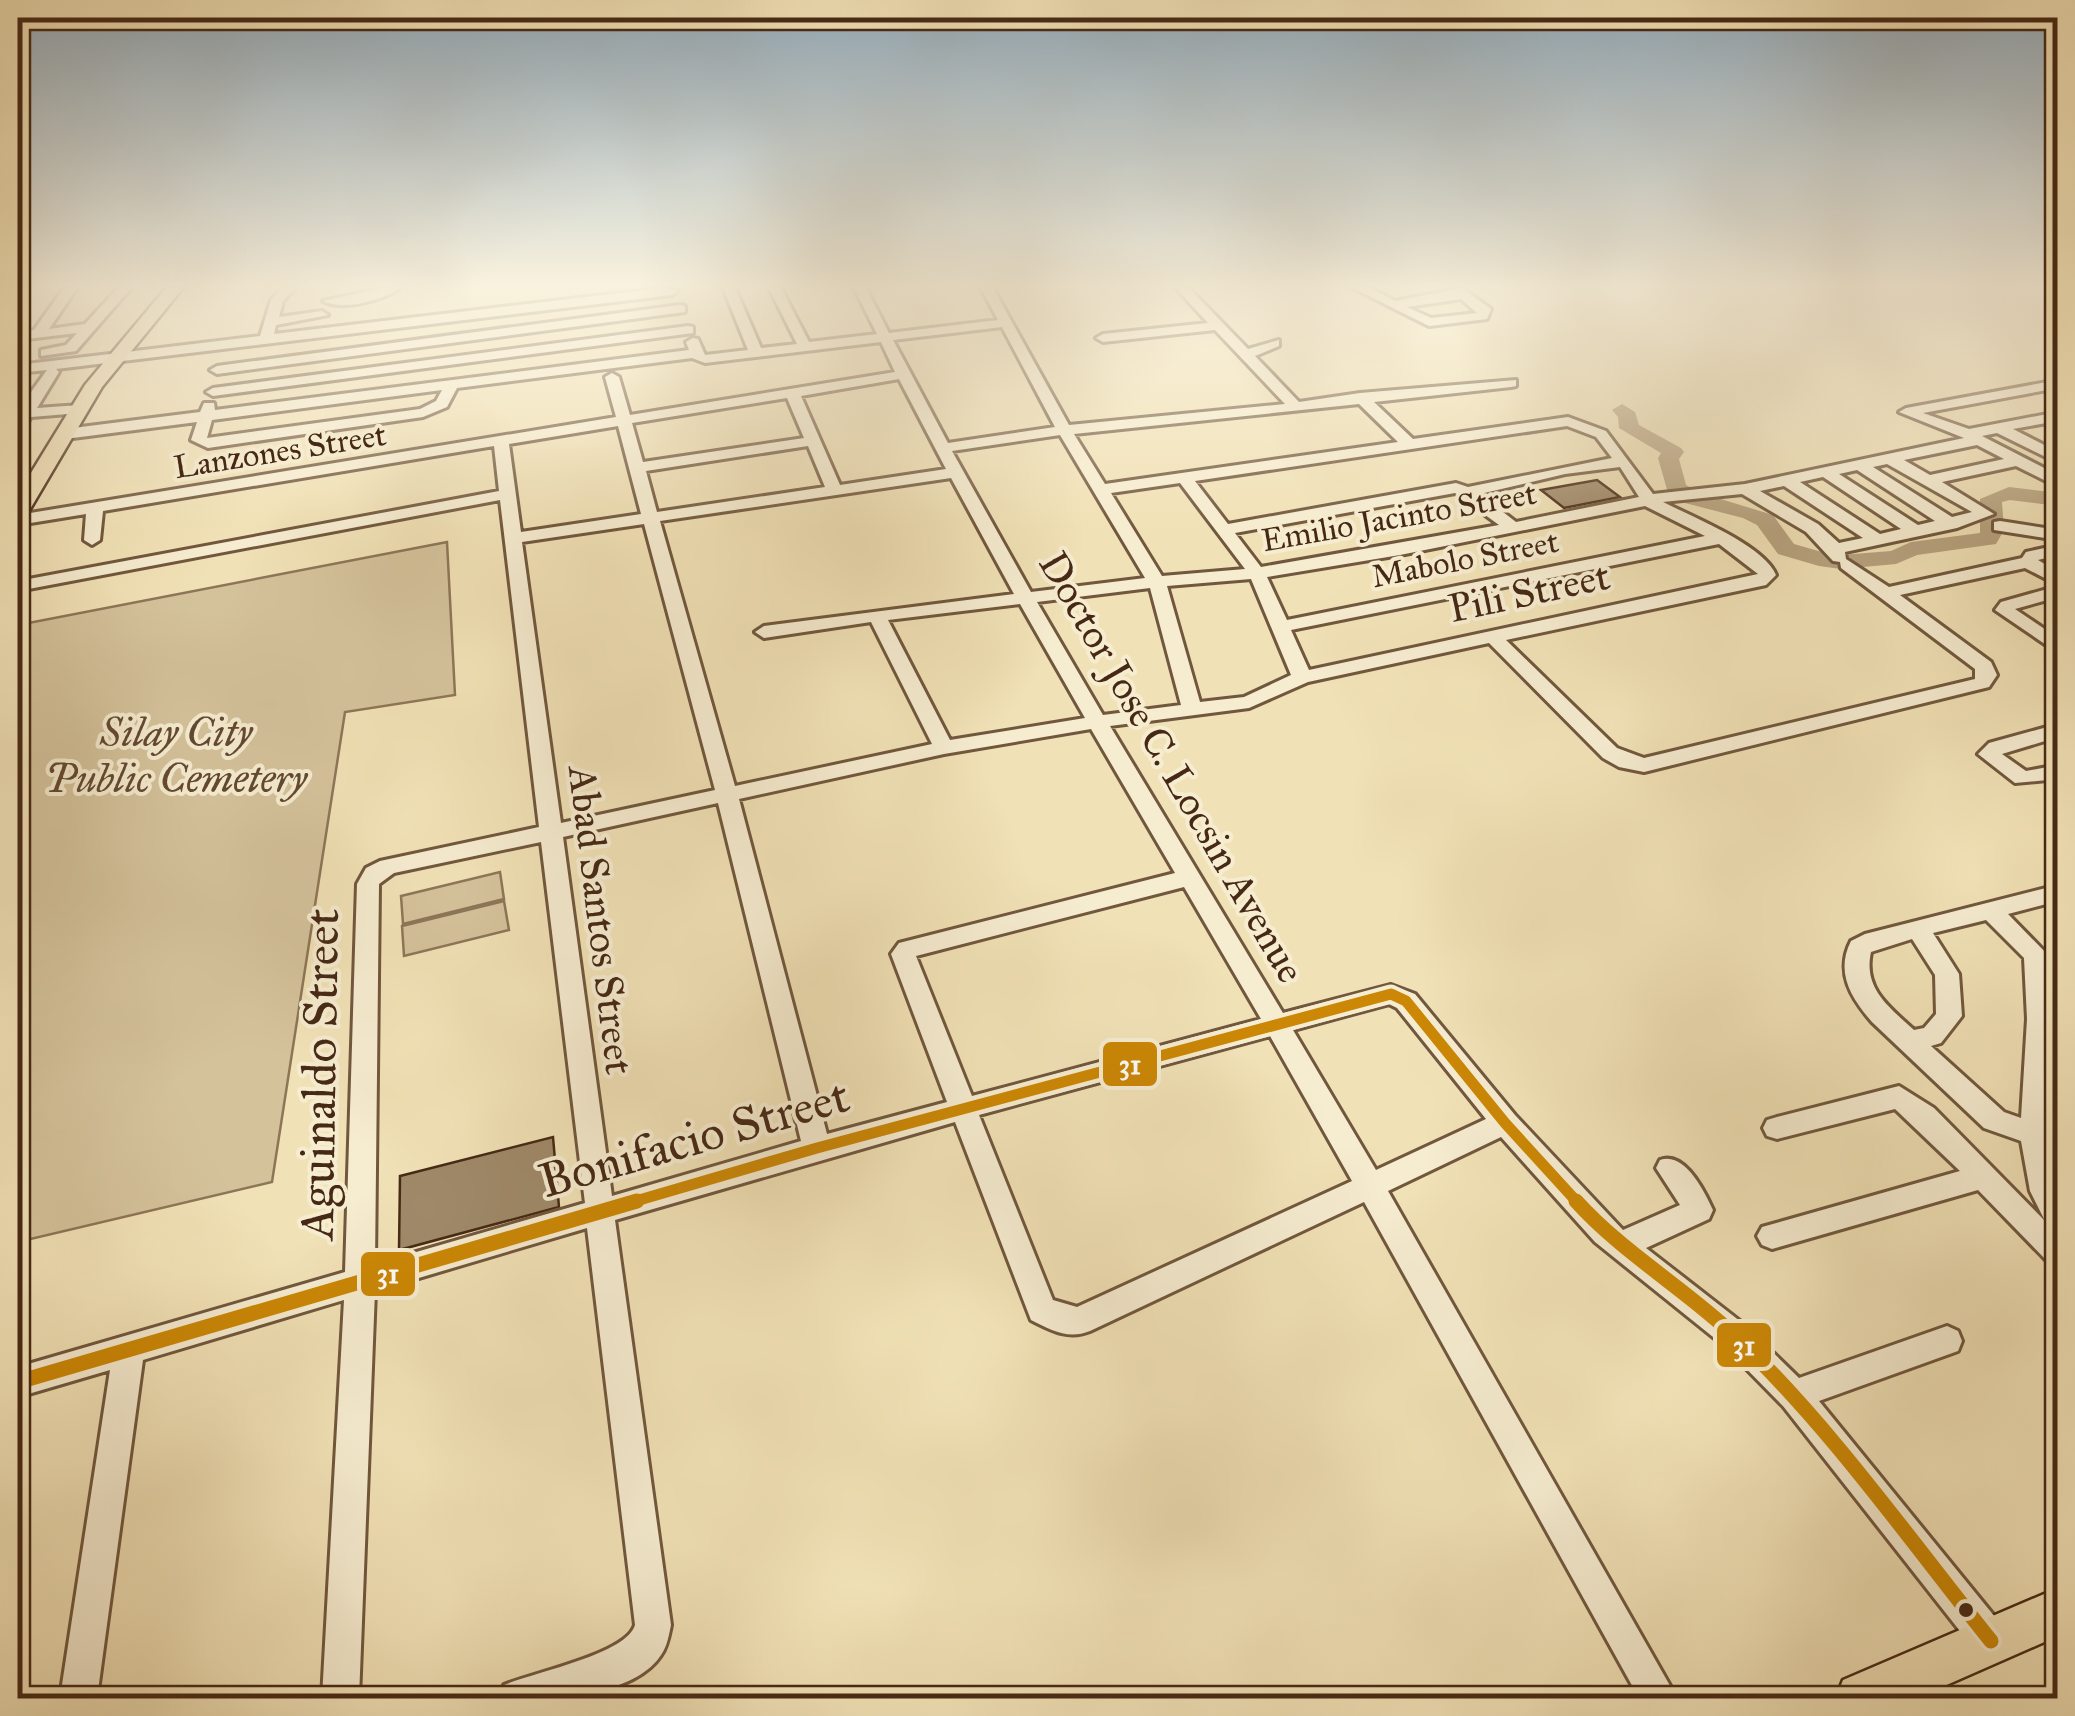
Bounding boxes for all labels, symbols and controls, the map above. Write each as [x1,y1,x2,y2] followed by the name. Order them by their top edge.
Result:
[171,415,389,487] street label: Lanzones Street
[1259,474,1539,560] street label: Emilio Jacinto Street
[1368,522,1562,596] street label: Mabolo Street
[1028,543,1316,991] street label: Doctor Jose C. Locsin Avenue
[1444,551,1614,633] street label: Pili Street
[45,708,309,803] park label: Silay City Public Cemetery
[558,761,644,1077] street label: Abad Santos Street
[287,908,351,1242] street label: Aguinaldo Street
[1101,1040,1159,1088] line badge: 31
[1119,1047,1141,1082] text: 31
[532,1066,856,1210] street label: Bonifacio Street
[359,1250,417,1298] line badge: 31
[377,1256,399,1291] text: 31
[1715,1321,1773,1369] line badge: 31
[1733,1328,1755,1363] text: 31
[1956,1600,1976,1620] unlabelled marker

